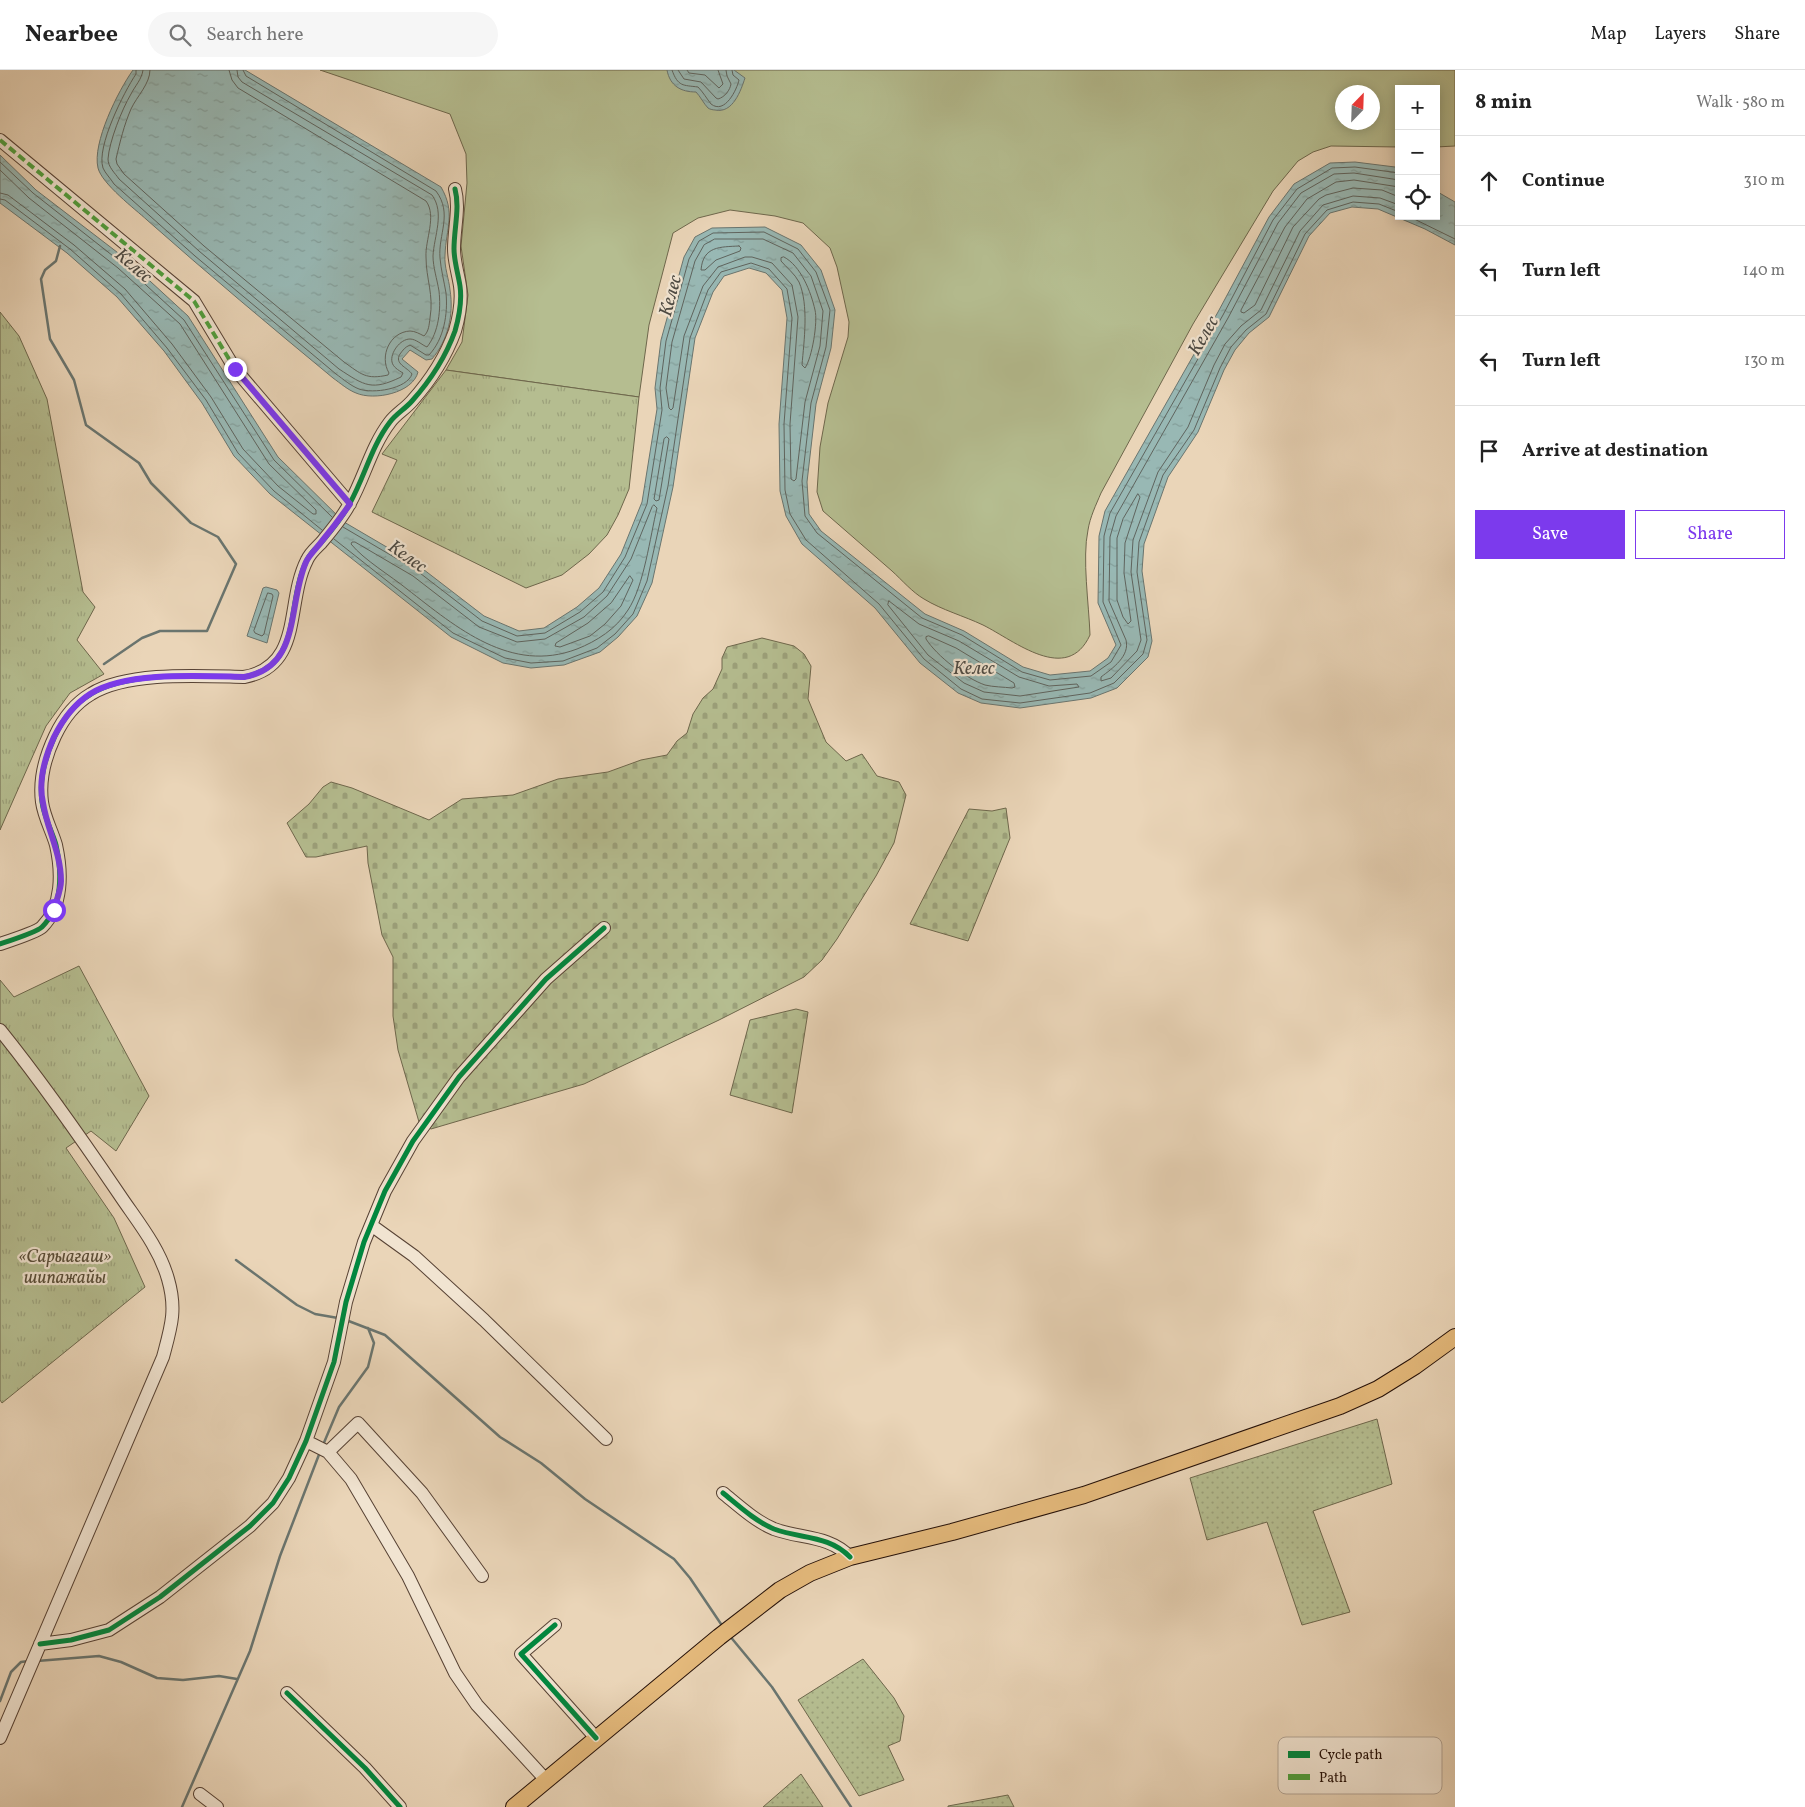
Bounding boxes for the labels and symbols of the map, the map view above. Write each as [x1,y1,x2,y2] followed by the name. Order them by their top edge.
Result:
[1335,85,1380,130] north arrow
[109,242,157,290] water label: Келес
[653,272,689,320] water label: Келес
[1182,311,1226,361] water label: Келес
[224,358,247,381] route end
[382,534,432,580] water label: Келес
[953,656,995,682] water label: Келес
[43,899,66,922] route start
[19,1245,112,1291] park label: «Сарыағаш» шипажайы
[1278,1737,1442,1794] legend
[1319,1746,1383,1765] text: Cycle path
[1319,1769,1347,1788] text: Path

